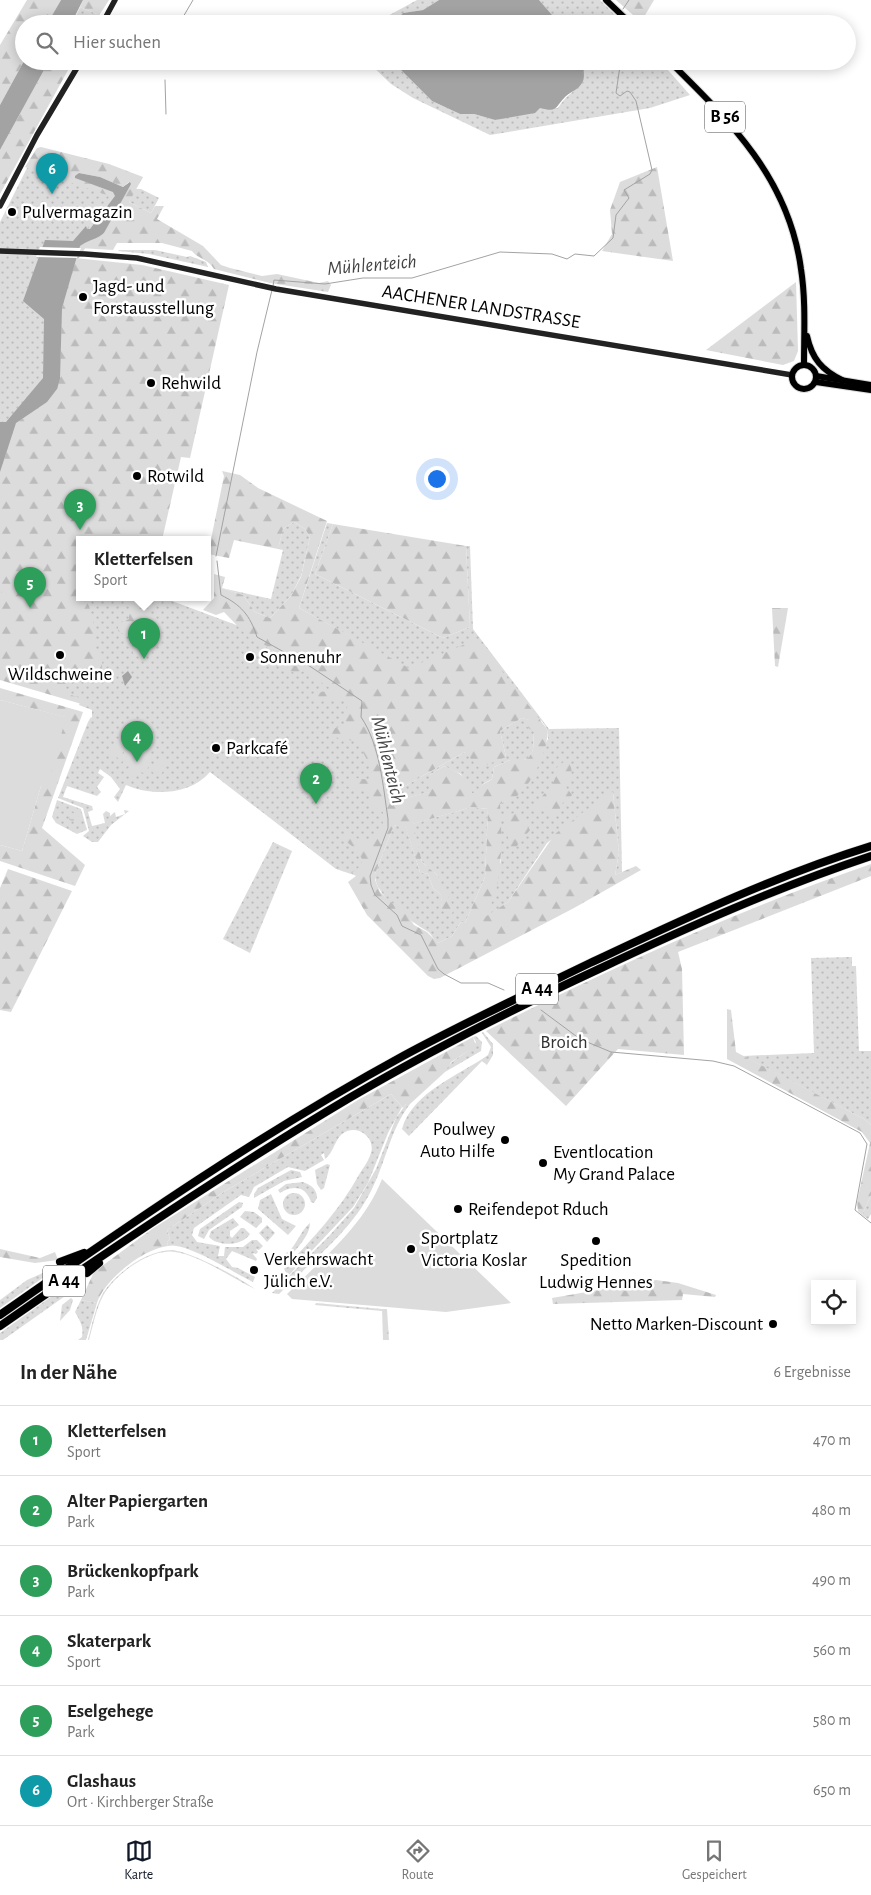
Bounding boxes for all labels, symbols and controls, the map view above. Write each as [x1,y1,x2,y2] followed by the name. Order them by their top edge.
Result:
[15,15,856,70] search box
[33,29,61,57] icon: search
[73,33,161,52] text: Hier suchen
[705,101,745,132] road number: B 56
[36,153,68,194] pin: 6
[22,203,133,222] place label: Pulvermagazin
[6,206,18,218] marker: Pulvermagazin
[326,251,418,279] water label: Mühlenteich
[93,277,215,318] place label: Jagd- und Forstausstellung
[381,282,581,332] street label: AACHENER LANDSTRASSE
[77,291,89,303] marker: Jagd- und Forstausstellung
[161,374,221,393] place label: Rehwild
[145,377,157,389] marker: Rehwild
[424,466,450,492] your location
[147,467,204,486] place label: Rotwild
[131,470,143,482] marker: Rotwild
[64,489,96,530] pin: 3
[76,536,211,601] popup
[94,550,193,569] text: Kletterfelsen
[14,567,46,608] pin: 5
[94,572,127,588] text: Sport
[128,618,160,659] pin: 1
[260,648,341,667] place label: Sonnenuhr
[54,649,66,661] marker: Wildschweine
[244,651,256,663] marker: Sonnenuhr
[8,665,112,684] place label: Wildschweine
[367,714,409,806] water label: Mühlenteich
[121,721,153,762] pin: 4
[226,739,288,758] place label: Parkcafé
[210,742,222,754] marker: Parkcafé
[300,763,332,804] pin: 2
[516,974,558,1004] road number: A 44
[540,1033,588,1052] park label: Broich
[420,1120,495,1161] place label: Poulwey Auto Hilfe
[499,1134,511,1146] marker: Poulwey Auto Hilfe
[553,1143,675,1184] place label: Eventlocation My Grand Palace
[537,1157,549,1169] marker: Eventlocation My Grand Palace
[468,1200,609,1219] place label: Reifendepot Rduch
[452,1203,464,1215] marker: Reifendepot Rduch
[421,1229,527,1270] place label: Sportplatz Victoria Koslar
[590,1235,602,1247] marker: Spedition Ludwig Hennes
[405,1243,417,1255] marker: Sportplatz Victoria Koslar
[264,1250,373,1291] place label: Verkehrswacht Jülich e.V.
[539,1251,653,1292] place label: Spedition Ludwig Hennes
[248,1264,260,1276] marker: Verkehrswacht Jülich e.V.
[43,1266,85,1296] road number: A 44
[811,1280,856,1325] map controls
[811,1280,856,1325] button: locate
[590,1315,763,1334] place label: Netto Marken-Discount
[767,1318,779,1330] marker: Netto Marken-Discount
[20,1362,117,1383] text: In der Nähe
[774,1364,851,1380] text: 6 Ergebnisse
[67,1422,167,1441] text: Kletterfelsen
[33,1432,39,1448] text: 1
[813,1432,851,1448] text: 470 m
[67,1444,101,1460] text: Sport
[67,1492,208,1511] text: Alter Papiergarten
[32,1502,40,1518] text: 2
[812,1502,851,1518] text: 480 m
[67,1514,95,1530] text: Park
[67,1562,199,1581] text: Brückenkopfpark
[33,1572,39,1588] text: 3
[812,1572,851,1588] text: 490 m
[67,1584,95,1600] text: Park
[67,1632,151,1651] text: Skaterpark
[32,1642,40,1658] text: 4
[813,1642,851,1658] text: 560 m
[67,1654,101,1670] text: Sport
[67,1702,153,1721] text: Eselgehege
[33,1712,39,1728] text: 5
[813,1712,851,1728] text: 580 m
[67,1724,95,1740] text: Park
[67,1772,136,1791] text: Glashaus
[32,1782,40,1798] text: 6
[813,1782,851,1798] text: 650 m
[67,1794,214,1810] text: Ort · Kirchberger Straße
[124,1837,153,1884] tab: Karte
[402,1837,434,1884] tab: Route
[682,1837,747,1884] tab: Gespeichert

